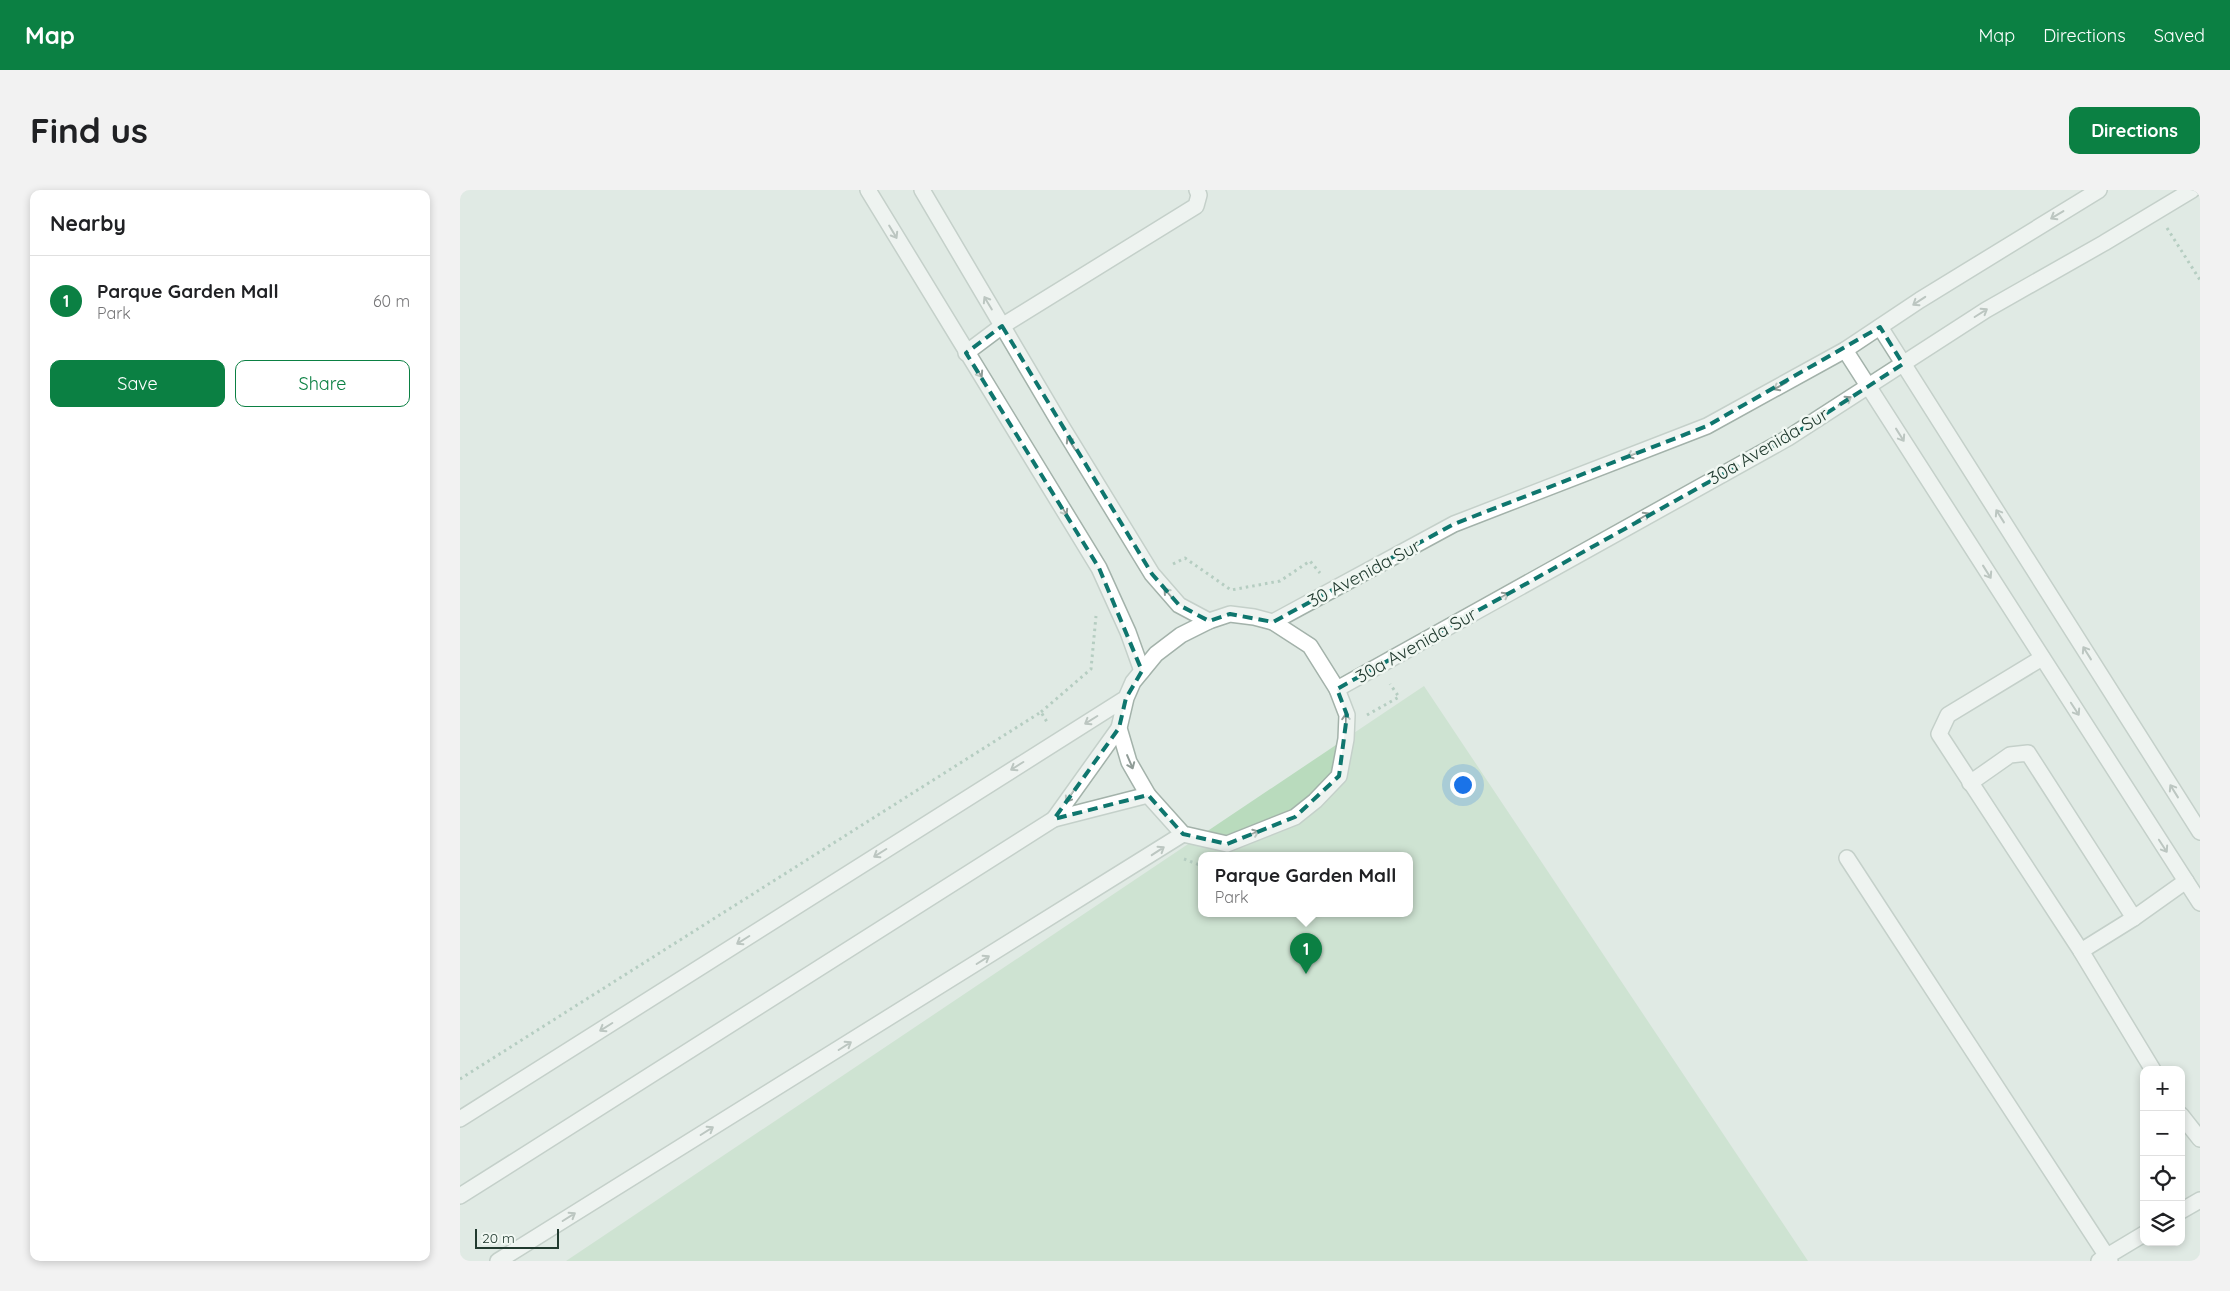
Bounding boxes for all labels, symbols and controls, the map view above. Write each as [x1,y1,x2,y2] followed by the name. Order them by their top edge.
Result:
[25,20,75,50] text: Map
[1978,24,2015,47] text: Map
[2043,24,2126,47] text: Directions
[2154,24,2205,47] text: Saved
[2069,107,2200,154] button: Directions
[30,108,148,152] text: Find us
[50,210,126,236] text: Nearby
[2050,211,2064,221] one-way arrow
[889,224,899,238] one-way arrow
[97,279,279,303] text: Parque Garden Mall
[63,291,69,311] text: 1
[373,291,410,311] text: 60 m
[1912,296,1926,306] one-way arrow
[983,297,993,311] one-way arrow
[97,303,131,323] text: Park
[1974,308,1988,318] one-way arrow
[50,360,225,407] button: Save
[235,360,410,407] button: Share
[973,363,983,377] one-way arrow
[1773,381,1788,391] one-way arrow
[1837,396,1851,406] one-way arrow
[1704,402,1832,490] street label: 30a Avenida Sur
[1895,428,1905,442] one-way arrow
[1066,436,1076,450] one-way arrow
[1626,451,1641,460] one-way arrow
[1059,501,1069,515] one-way arrow
[1994,510,2004,524] one-way arrow
[1636,512,1650,522] one-way arrow
[1304,534,1424,612] street label: 30 Avenida Sur
[1983,565,1993,579] one-way arrow
[1163,587,1175,600] one-way arrow
[1494,592,1509,602] one-way arrow
[1351,602,1481,688] street label: 30a Avenida Sur
[2082,647,2092,661] one-way arrow
[2070,702,2080,716] one-way arrow
[1341,713,1351,729] one-way arrow
[1085,715,1099,725] one-way arrow
[1126,754,1136,769] one-way arrow
[1011,761,1025,771] one-way arrow
[1450,772,1476,798] your location
[2169,784,2179,798] one-way arrow
[1065,788,1075,802] one-way arrow
[1244,829,1259,839] one-way arrow
[2158,839,2168,853] one-way arrow
[1150,846,1164,856] one-way arrow
[874,848,888,858] one-way arrow
[1198,852,1413,917] popup
[1215,863,1396,887] text: Parque Garden Mall
[1215,887,1249,907] text: Park
[1290,933,1322,974] pin: 1
[736,934,750,945] one-way arrow
[976,955,990,965] one-way arrow
[599,1022,613,1032] one-way arrow
[838,1040,852,1050] one-way arrow
[2140,1066,2185,1246] map controls
[2140,1066,2185,1111] button: +
[2140,1111,2185,1156] button: −
[700,1126,714,1136] one-way arrow
[2140,1156,2185,1201] button: locate
[2140,1201,2185,1246] button: layers
[562,1211,576,1222] one-way arrow
[475,1226,559,1249] scale bar
[482,1229,515,1247] text: 20 m

